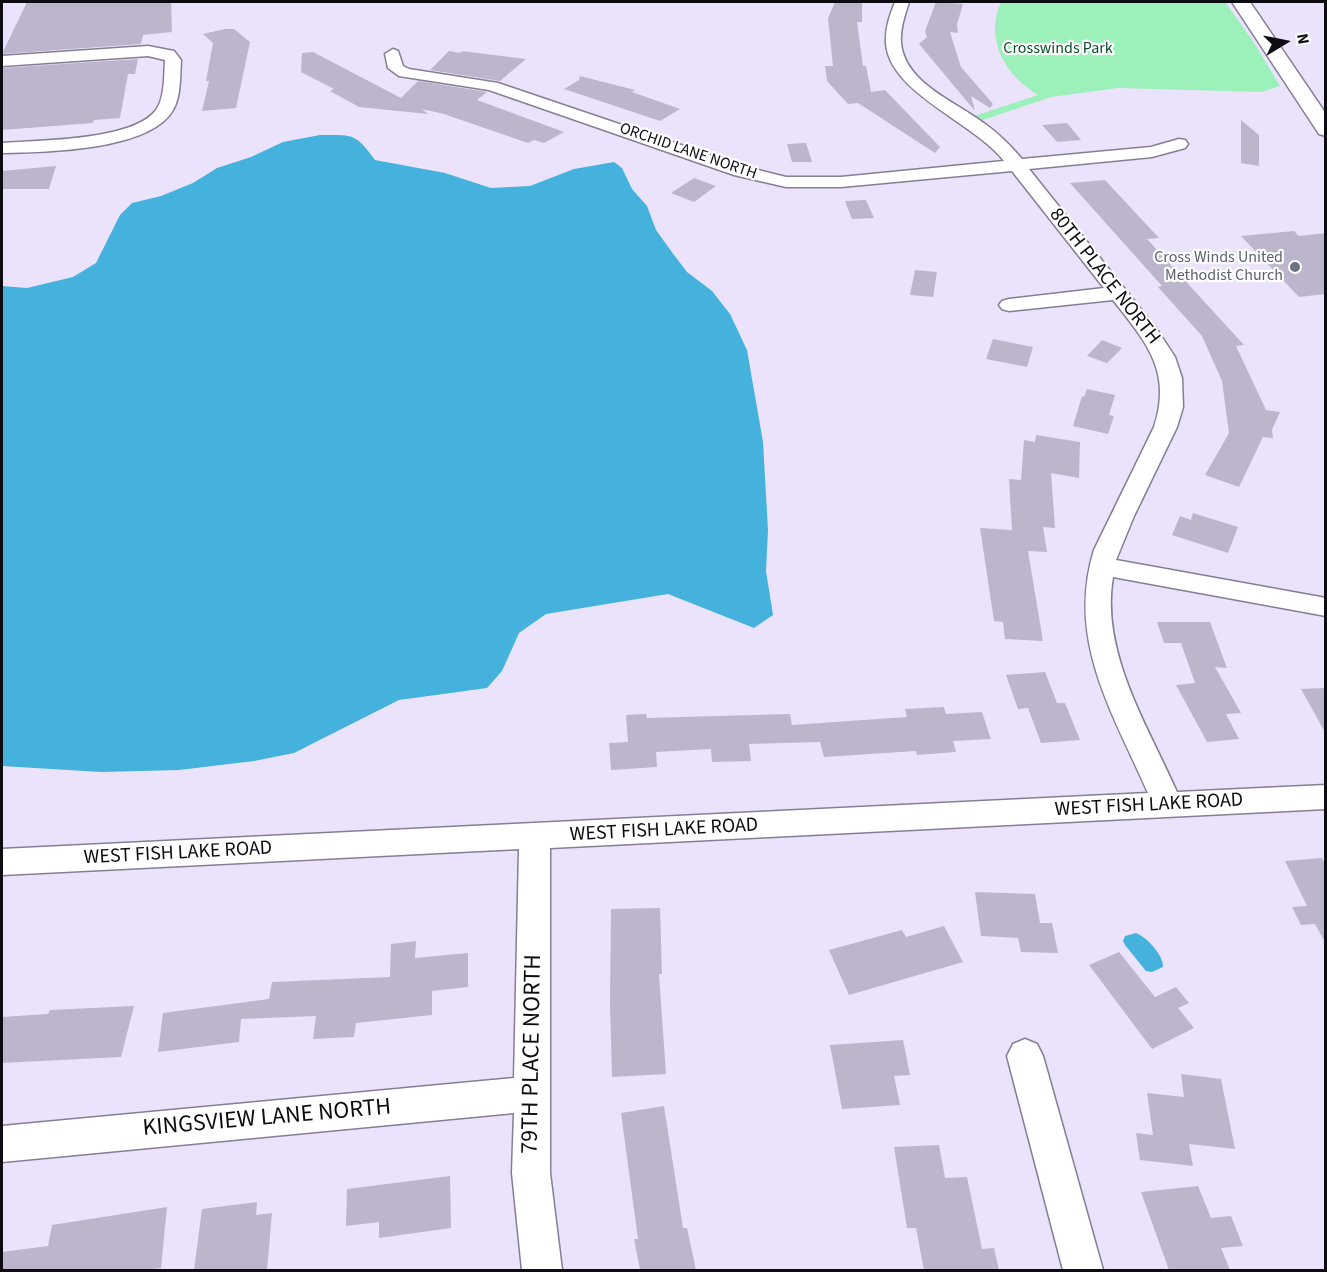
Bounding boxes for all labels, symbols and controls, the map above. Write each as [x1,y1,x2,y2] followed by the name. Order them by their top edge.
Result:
[1255,12,1315,72] north arrow
[1291,32,1314,46] text: N
[1003,39,1113,59] park label: Crosswinds Park
[617,119,759,185] street label: ORCHID LANE NORTH
[1043,204,1165,350] street label: 80TH PLACE NORTH
[1154,248,1283,286] place label: Cross Winds United Methodist Church
[1288,260,1302,274] marker: Cross Winds United Methodist Church
[1054,789,1244,823] street label: WEST FISH LAKE ROAD
[569,814,759,848] street label: WEST FISH LAKE ROAD
[83,837,273,871] street label: WEST FISH LAKE ROAD
[517,954,549,1154] street label: 79TH PLACE NORTH
[142,1094,392,1144] street label: KINGSVIEW LANE NORTH

